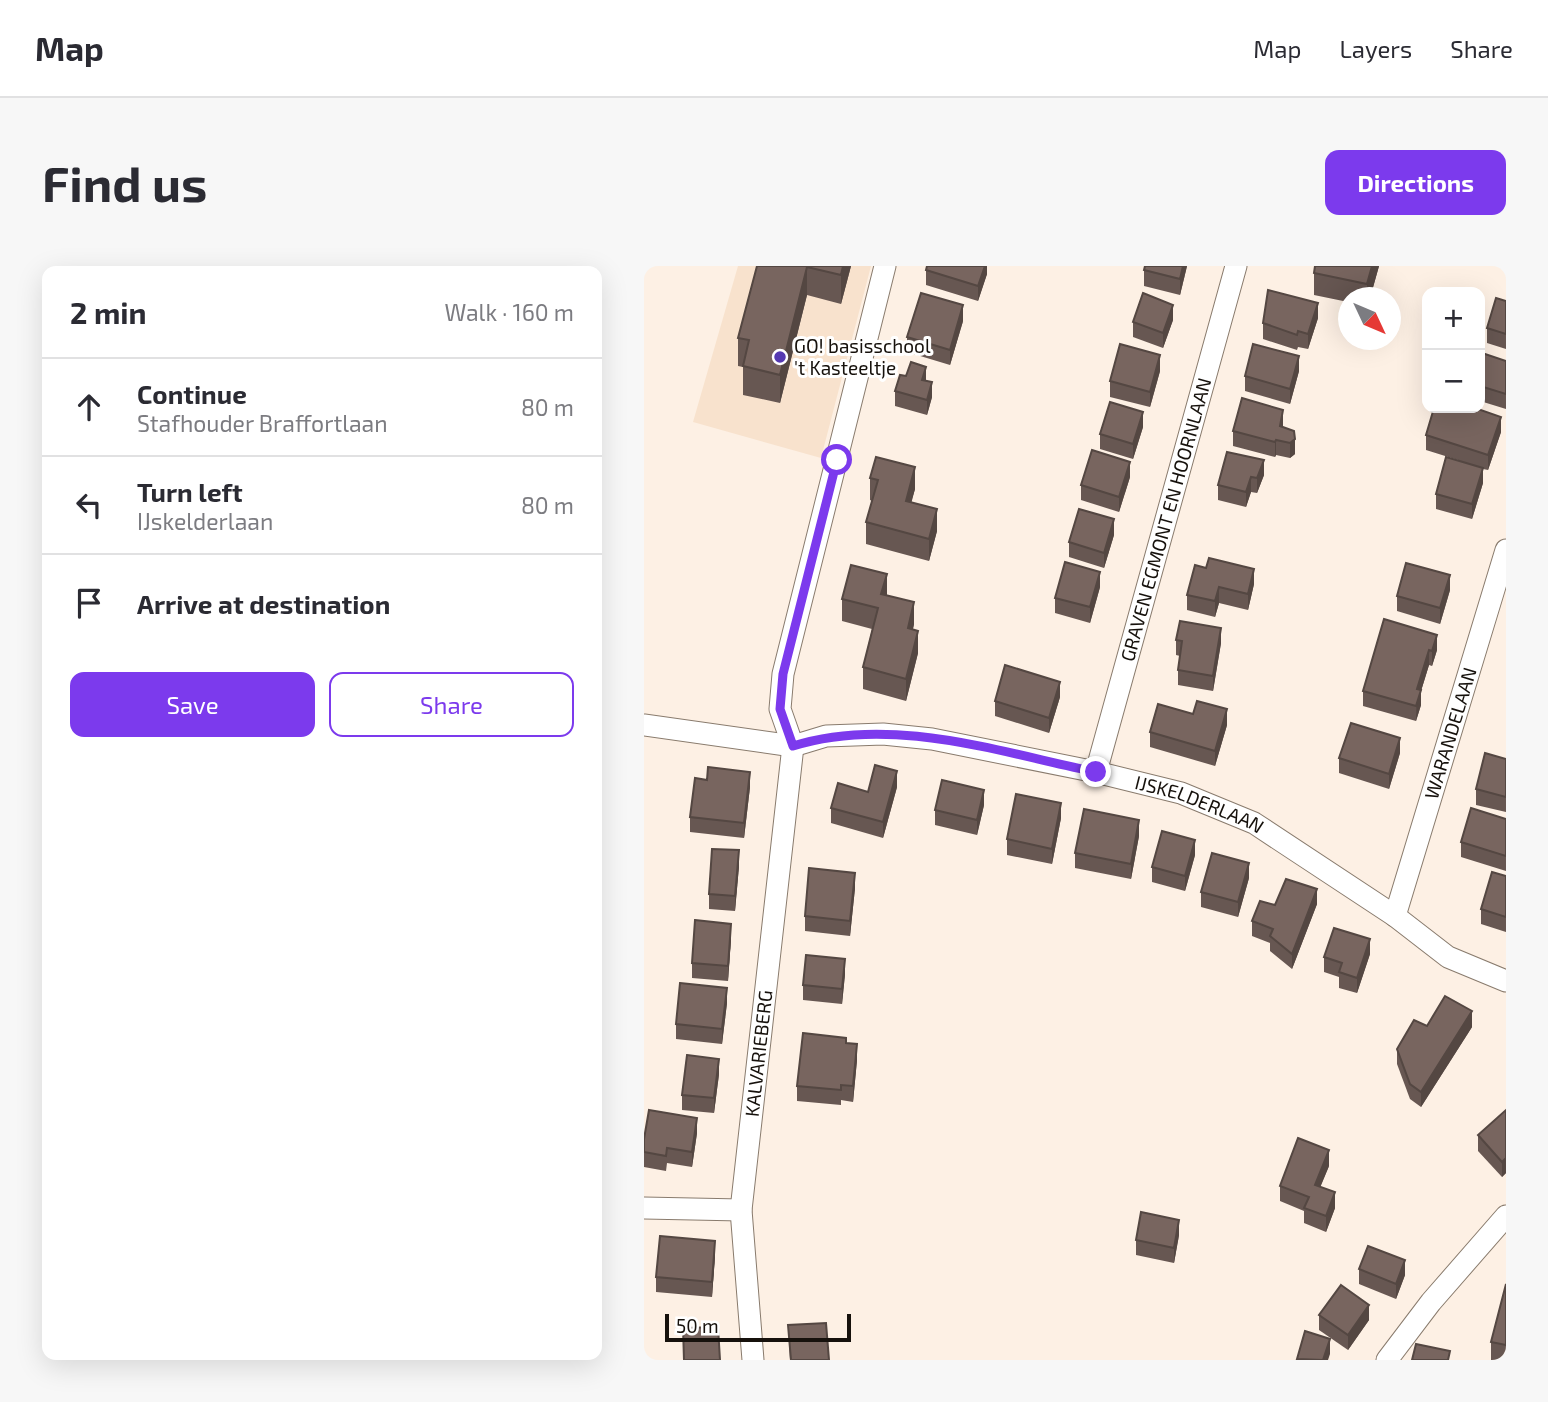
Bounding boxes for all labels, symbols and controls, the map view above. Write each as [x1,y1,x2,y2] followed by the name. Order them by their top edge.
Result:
[35,28,104,68] text: Map
[1253,34,1301,63] text: Map
[1339,34,1412,63] text: Layers
[1450,34,1513,63] text: Share
[1325,150,1506,215] button: Directions
[42,153,207,212] text: Find us
[1338,287,1401,350] north arrow
[1422,287,1485,413] map controls
[1422,287,1485,350] button: +
[70,294,147,330] text: 2 min
[444,298,574,326] text: Walk · 160 m
[794,334,931,379] place label: GO! basisschool 't Kasteeltje
[772,349,788,365] marker: GO! basisschool 't Kasteeltje
[1422,350,1485,413] button: −
[1115,375,1216,664] street label: GRAVEN EGMONT EN HOORNLAAN
[137,378,247,409] text: Continue
[70,388,108,426] icon: ahead
[521,393,574,421] text: 80 m
[137,409,388,437] text: Stafhouder Braffortlaan
[821,444,852,475] route start
[137,476,243,507] text: Turn left
[70,486,108,524] icon: left
[521,491,574,519] text: 80 m
[137,507,273,535] text: IJskelderlaan
[70,584,108,622] icon: arrive
[137,588,390,619] text: Arrive at destination
[1419,664,1481,802] street label: WARANDELAAN
[70,672,315,737] button: Save
[329,672,574,737] button: Share
[1080,756,1111,787] route end
[1133,770,1269,838] street label: IJSKELDERLAAN
[740,989,777,1118] street label: KALVARIEBERG
[665,1311,850,1343] scale bar
[676,1314,719,1337] text: 50 m

